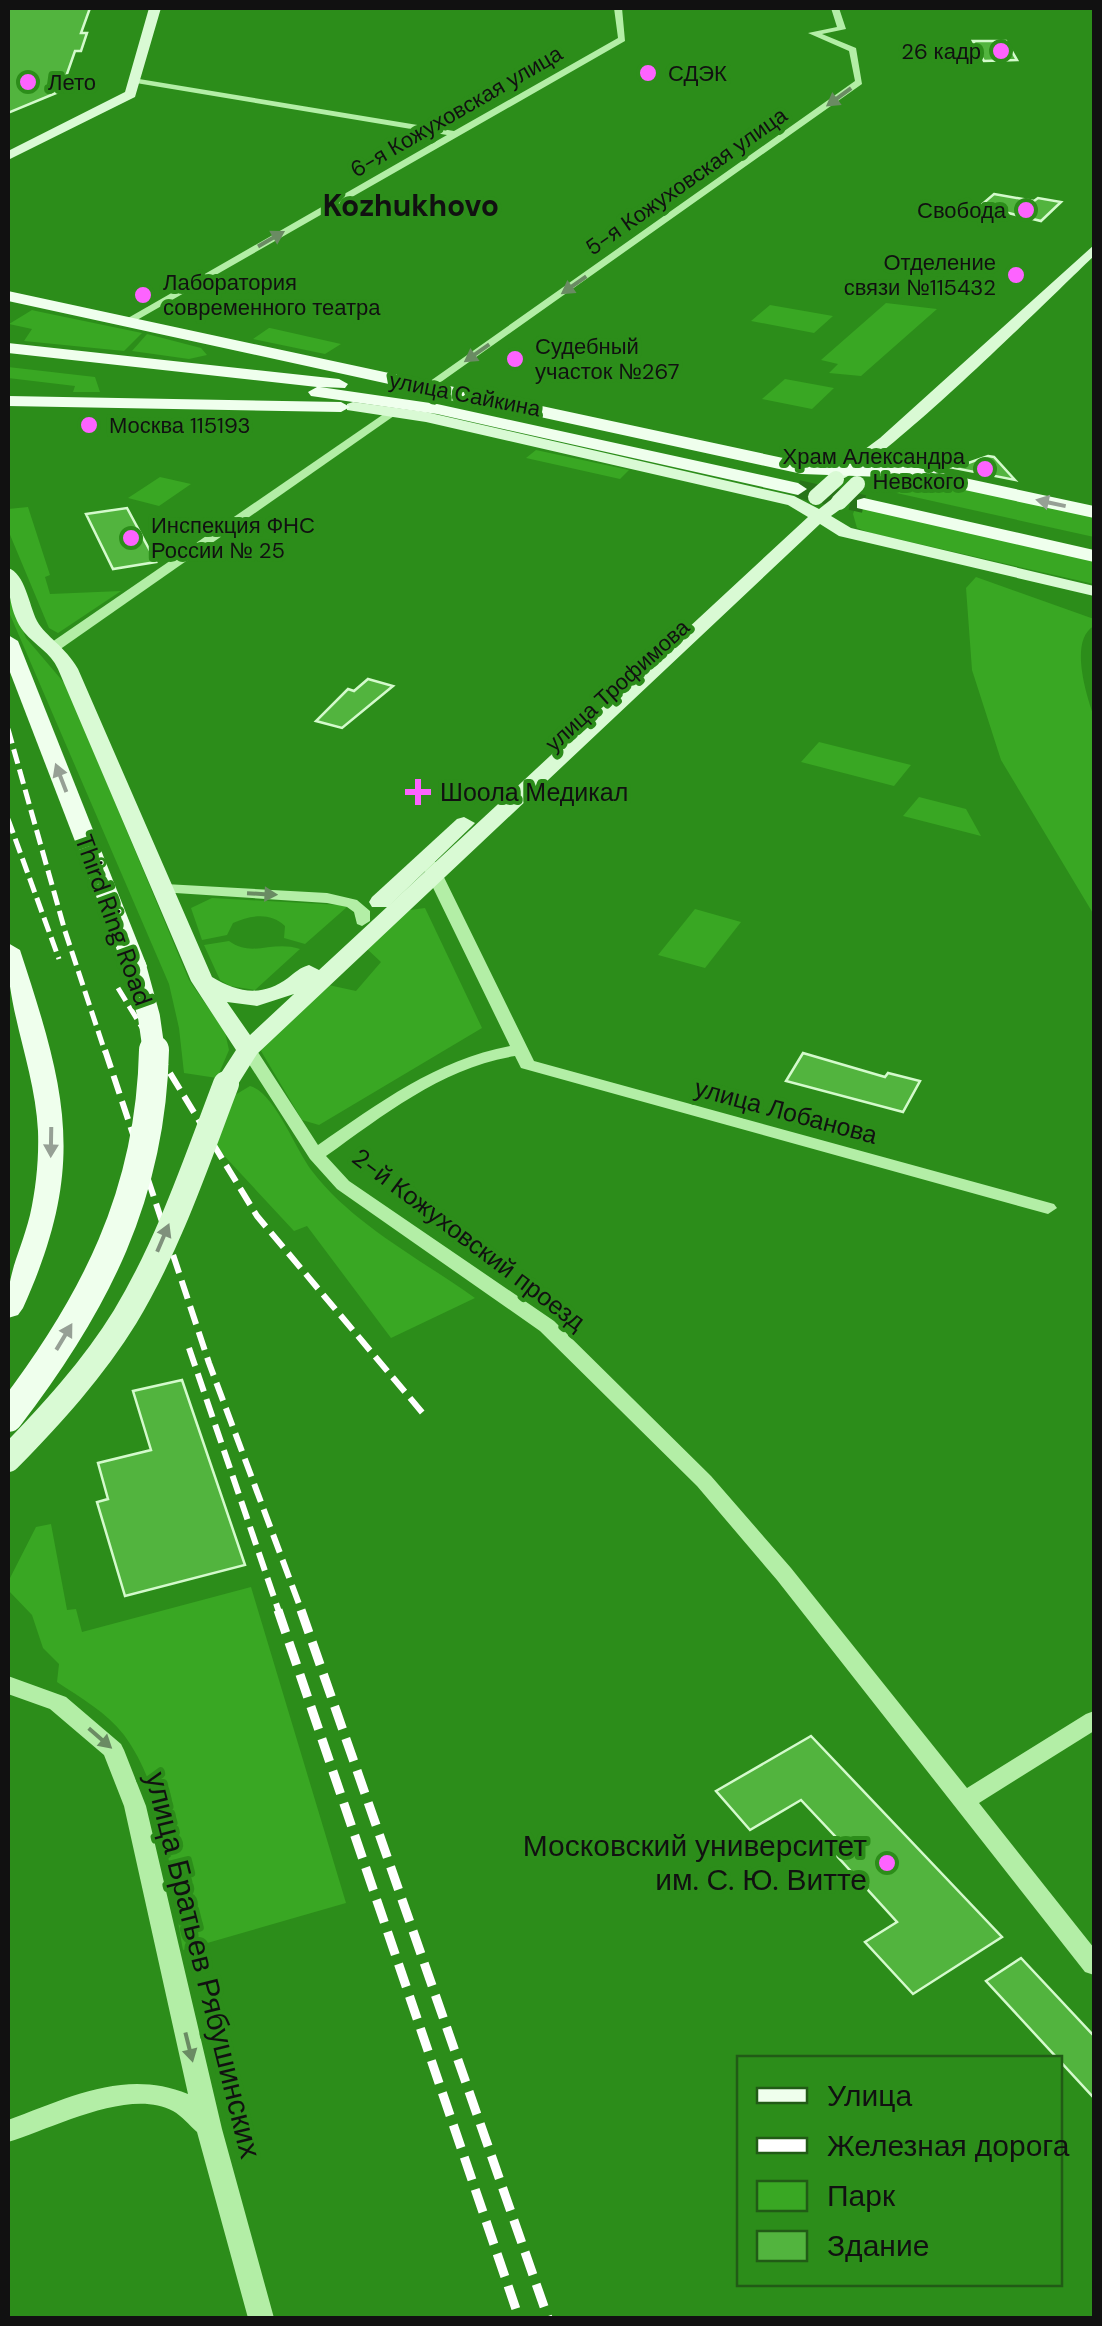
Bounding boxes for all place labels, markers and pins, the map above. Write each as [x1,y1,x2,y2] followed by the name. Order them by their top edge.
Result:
[901,37,981,66] place label: 26 кадр
[990,40,1012,62] marker: 26 кадр
[668,59,727,88] place label: СДЭК
[637,62,659,84] marker: СДЭК
[48,68,96,97] place label: Лето
[17,71,39,93] marker: Лето
[917,196,1007,225] place label: Свобода
[1015,199,1037,221] marker: Свобода
[844,248,996,302] place label: Отделение связи №115432
[1005,264,1027,286] marker: Отделение связи №115432
[163,268,381,322] place label: Лаборатория современного театра
[132,284,154,306] marker: Лаборатория современного театра
[535,332,680,386] place label: Судебный участок №267
[504,348,526,370] marker: Судебный участок №267
[109,411,250,440] place label: Москва 115193
[78,414,100,436] marker: Москва 115193
[783,442,966,496] place label: Храм Александра Невского
[974,458,996,480] marker: Храм Александра Невского
[151,511,315,565] place label: Инспекция ФНС России № 25
[120,527,142,549] marker: Инспекция ФНС России № 25
[440,776,628,809] place label: Шоола Медикал
[405,779,431,805] marker: Шоола Медикал
[523,1826,867,1899] place label: Московский университет им. С. Ю. Витте
[876,1852,898,1874] marker: Московский университет им. С. Ю. Витте

